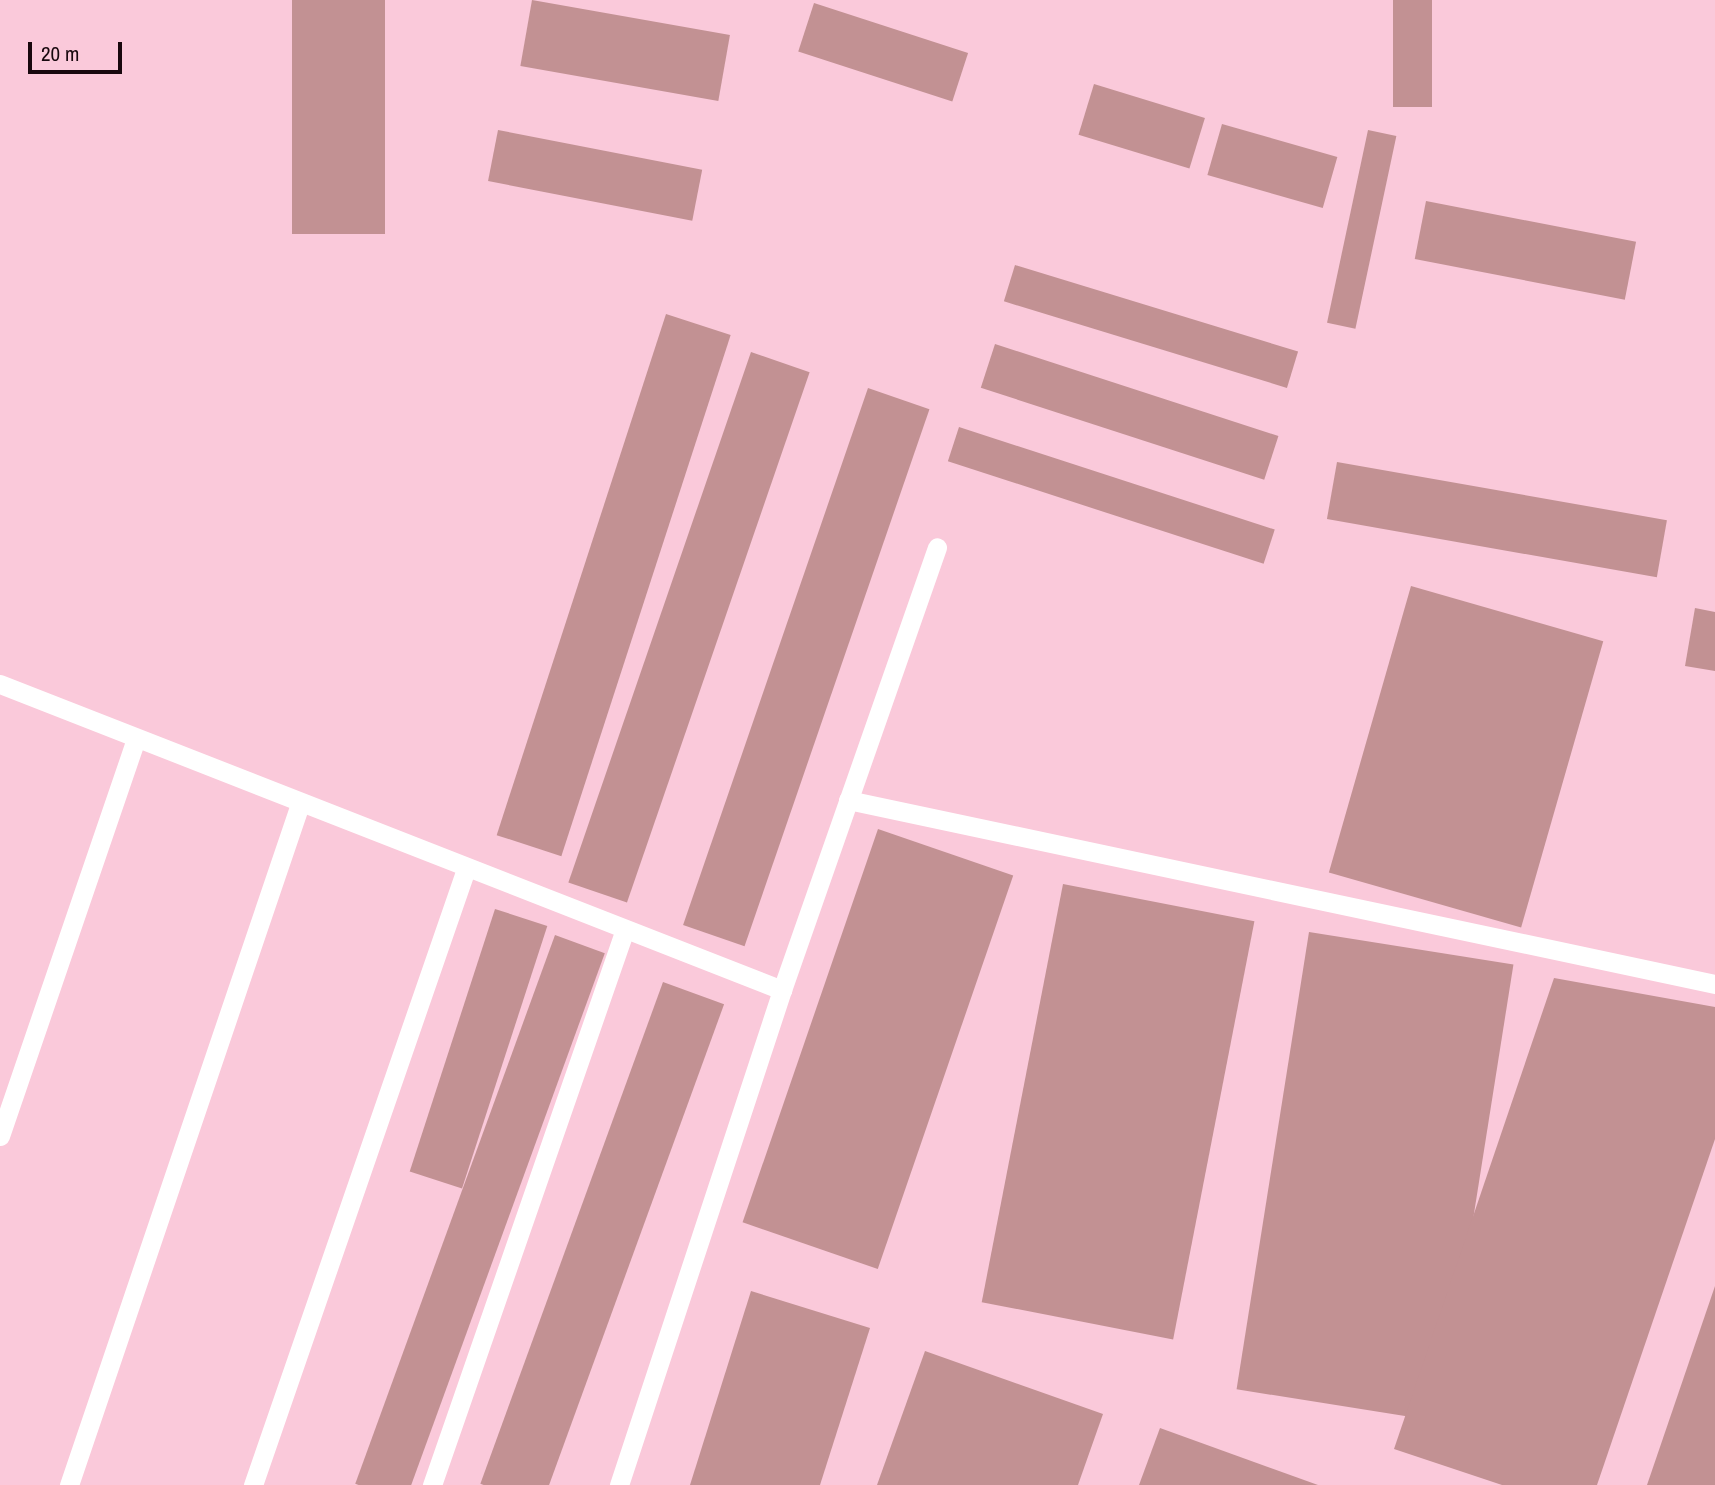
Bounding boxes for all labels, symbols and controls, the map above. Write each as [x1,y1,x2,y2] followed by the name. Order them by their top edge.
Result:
[32,28,126,72] scale bar
[41,39,79,68] text: 20 m

